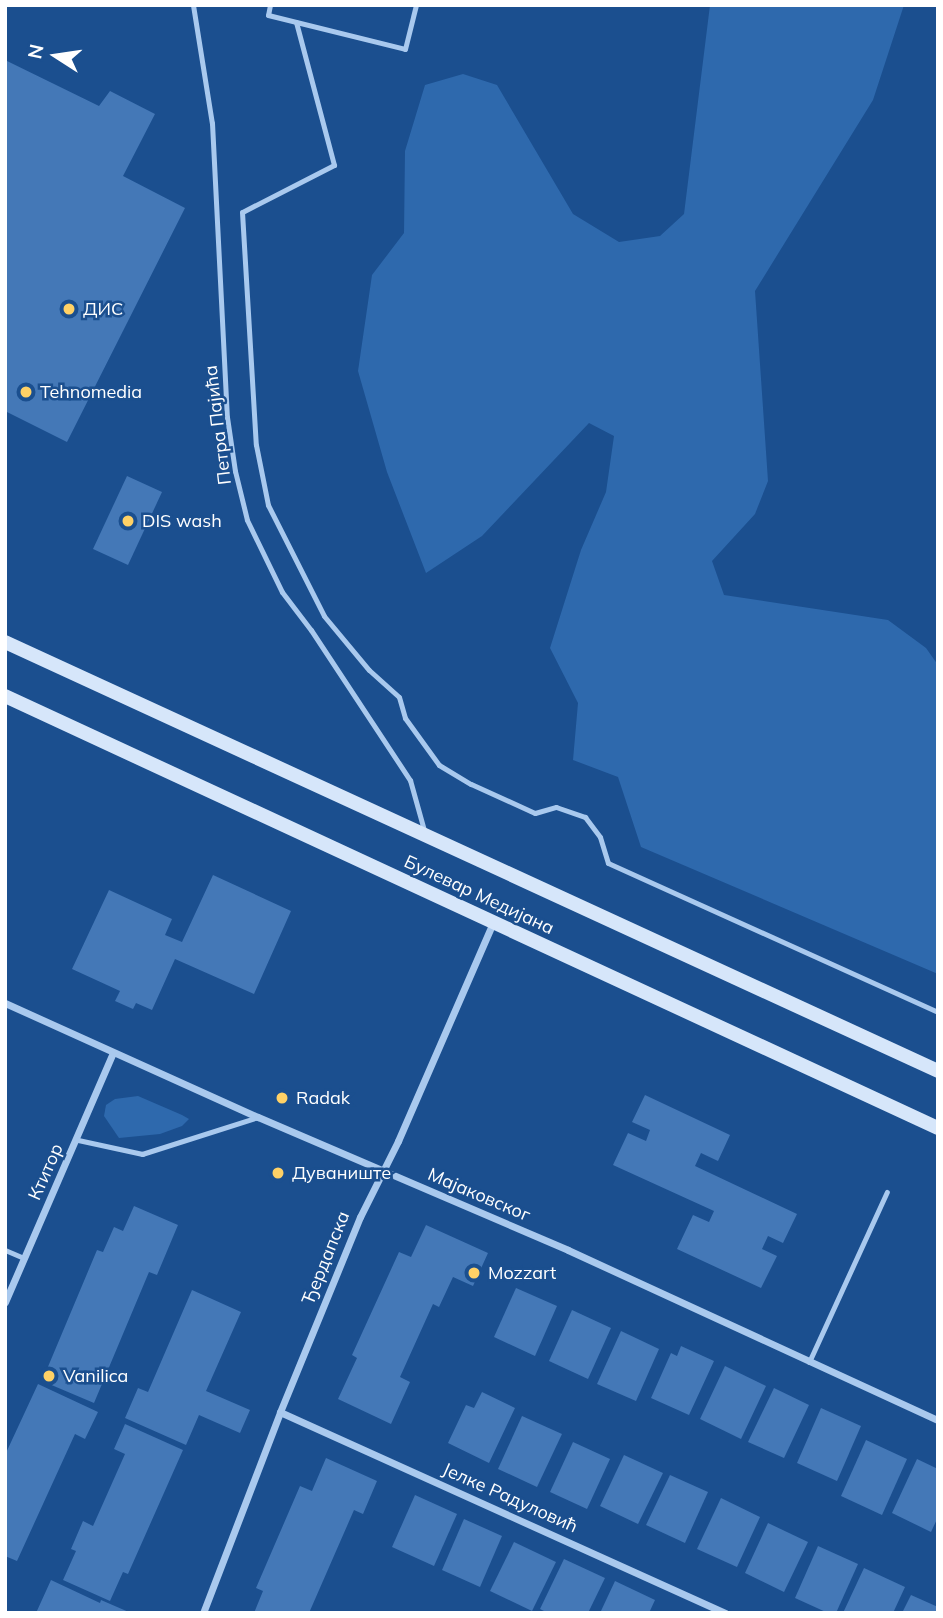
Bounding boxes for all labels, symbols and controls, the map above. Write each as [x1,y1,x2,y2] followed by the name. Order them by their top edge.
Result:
[21,21,91,91] north arrow
[22,42,49,61] text: N
[83,298,123,320] place label: ДИС
[61,301,77,317] marker: ДИС
[200,364,236,486] street label: Петра Пајића
[40,381,142,403] place label: Tehnomedia
[18,384,34,400] marker: Tehnomedia
[142,510,222,532] place label: DIS wash
[120,513,136,529] marker: DIS wash
[401,851,557,939] street label: Булевар Медијана
[296,1087,350,1109] place label: Radak
[274,1090,290,1106] marker: Radak
[24,1140,68,1204] street label: Ктитор
[292,1162,391,1184] place label: Дуваниште
[424,1164,534,1226] street label: Мајаковског
[270,1165,286,1181] marker: Дуваниште
[297,1208,355,1308] street label: Ђердапска
[488,1262,556,1284] place label: Mozzart
[466,1265,482,1281] marker: Mozzart
[63,1365,128,1387] place label: Vanilica
[41,1368,57,1384] marker: Vanilica
[439,1458,581,1538] street label: Јелке Радуловић

